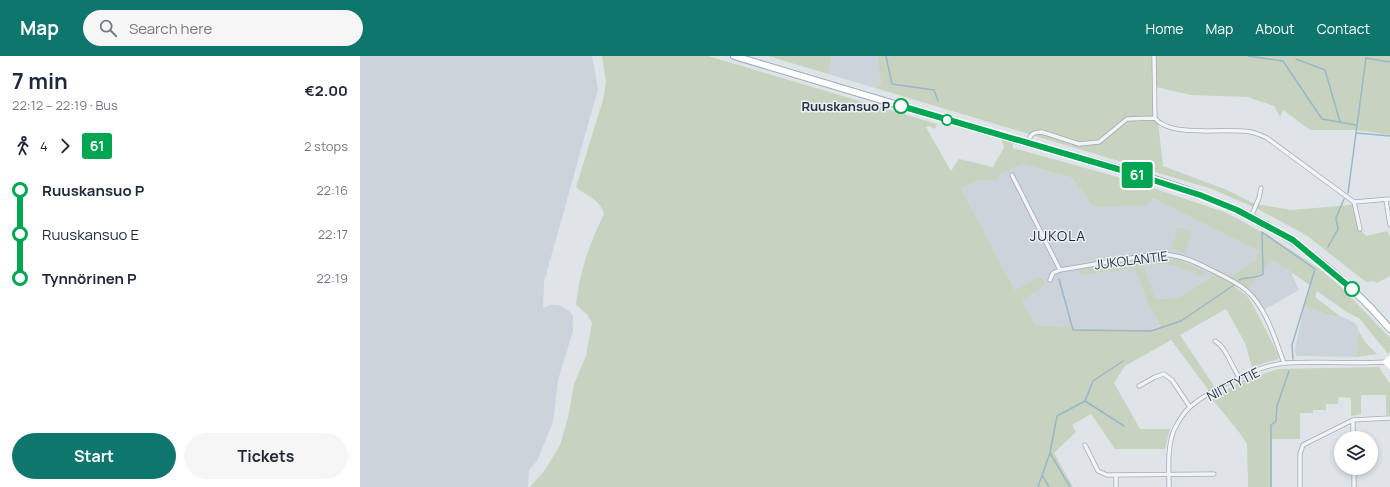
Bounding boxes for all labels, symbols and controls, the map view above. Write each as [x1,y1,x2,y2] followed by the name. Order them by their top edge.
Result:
[83,10,363,46] search box
[20,15,59,41] text: Map
[97,17,119,39] icon: search
[129,18,212,39] text: Search here
[1146,19,1183,38] text: Home
[1205,19,1233,38] text: Map
[1255,19,1295,38] text: About
[1317,19,1370,38] text: Contact
[12,66,68,96] text: 7 min
[305,80,348,101] text: €2.00
[12,96,118,114] text: 22:12 – 22:19 · Bus
[801,97,890,115] place label: Ruuskansuo P
[893,98,909,114] marker: Ruuskansuo P
[941,114,953,126] unlabelled marker
[12,135,34,157] icon: walk
[54,135,76,157] icon: forward
[90,136,104,155] text: 61
[40,137,48,155] text: 4
[304,137,348,155] text: 2 stops
[1119,162,1155,188] line badge: 61
[1130,165,1144,184] text: 61
[42,180,144,201] text: Ruuskansuo P
[316,181,348,199] text: 22:16
[42,224,139,245] text: Ruuskansuo E
[318,225,348,243] text: 22:17
[1030,226,1086,245] district label: JUKOLA
[1093,247,1169,273] street label: JUKOLANTIE
[42,268,137,289] text: Tynnörinen P
[316,269,348,287] text: 22:19
[1344,281,1360,297] unlabelled marker
[1203,363,1263,405] street label: NIITTYTIE
[1334,431,1378,475] map controls
[1334,431,1378,475] button: layers
[12,433,176,479] button: Start
[184,433,348,479] button: Tickets

